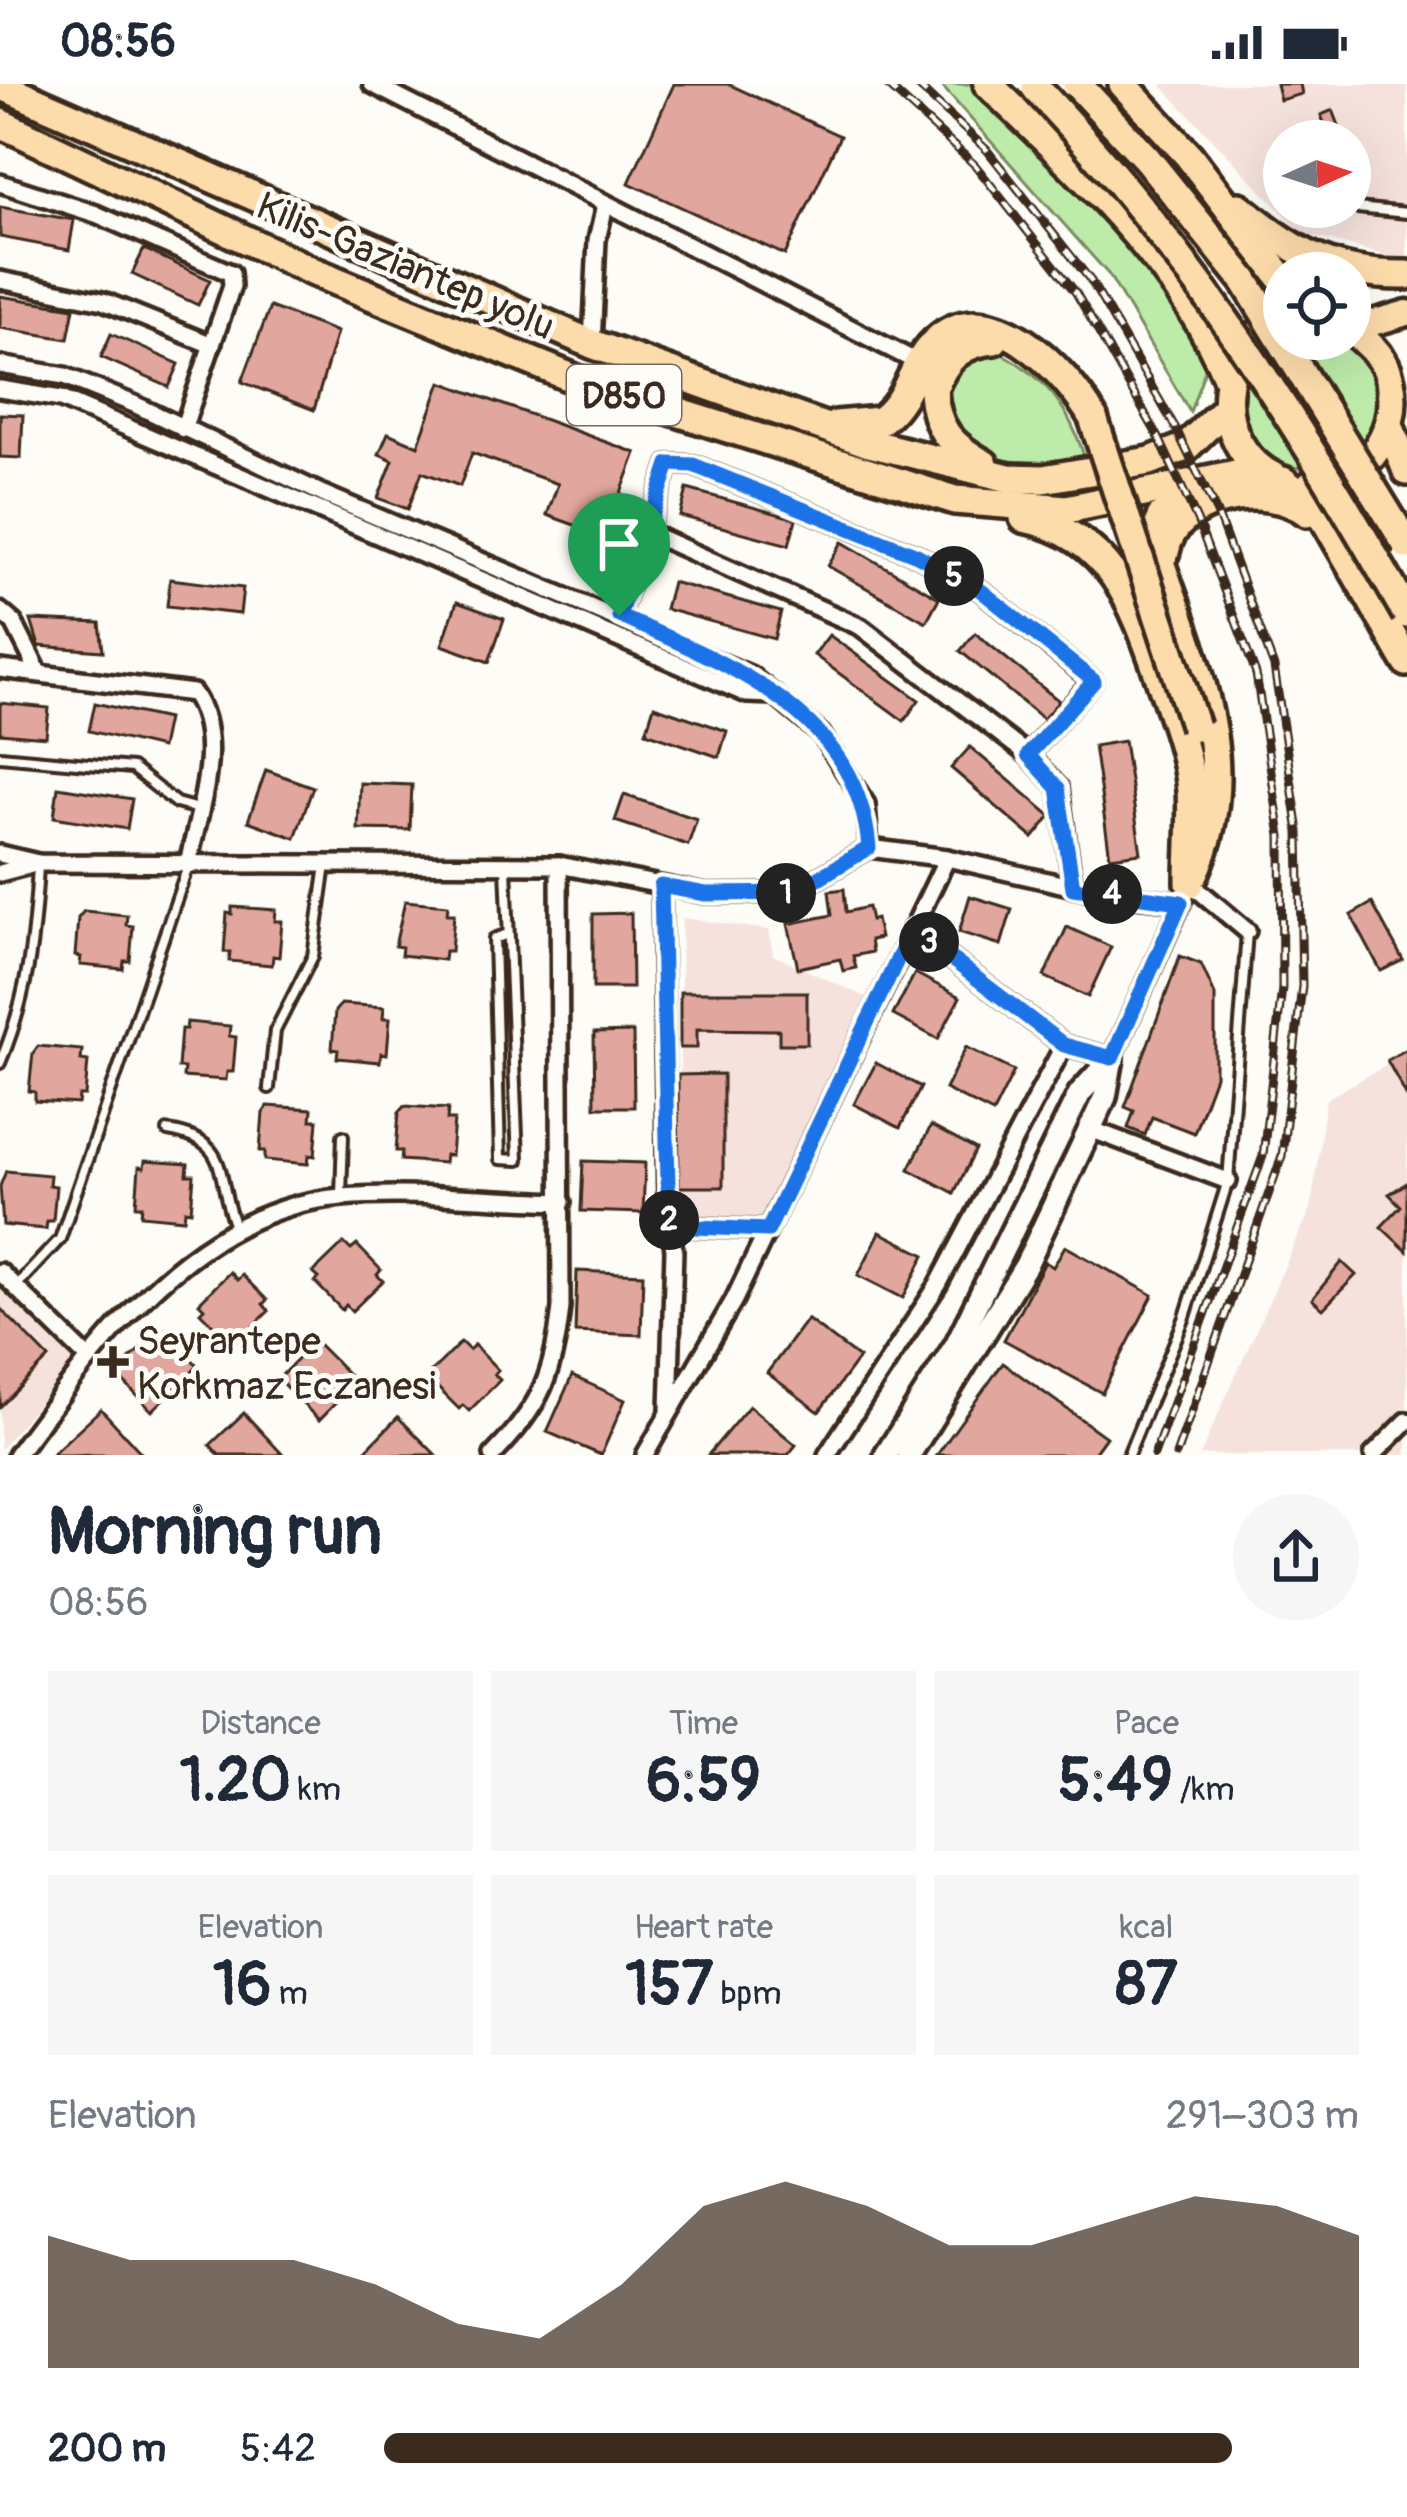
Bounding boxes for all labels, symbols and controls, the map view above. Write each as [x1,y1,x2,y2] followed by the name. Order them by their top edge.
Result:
[60,14,176,70] text: 08:56
[1263,120,1371,228] north arrow
[1263,120,1371,360] map controls
[249,182,562,351] street label: Kilis-Gaziantep yolu
[1263,252,1371,360] button: locate
[567,365,681,425] road number: D850
[568,493,670,616] pin
[586,511,652,577] icon: arrive
[924,546,984,606] pin: 5
[945,555,963,596] text: 5
[756,863,816,923] pin: 1
[1082,864,1142,924] pin: 4
[780,872,792,913] text: 1
[1102,873,1122,914] text: 4
[899,912,959,972] pin: 3
[920,921,938,962] text: 3
[639,1190,699,1250] pin: 2
[660,1199,678,1240] text: 2
[137,1317,436,1411] place label: Seyrantepe Korkmaz Eczanesi
[100,1349,126,1375] marker: Seyrantepe Korkmaz Eczanesi
[48,1491,382,1574] text: Morning run
[1233,1494,1359,1620] button: share
[48,1578,149,1627] text: 08:56
[200,1703,321,1744] text: Distance
[669,1703,738,1744] text: Time
[1114,1703,1179,1744] text: Pace
[180,1744,291,1819] text: 1.20
[646,1744,761,1819] text: 6:59
[1058,1744,1173,1819] text: 5:49
[291,1769,341,1810] text: km
[1173,1769,1235,1810] text: /km
[198,1907,323,1948] text: Elevation
[634,1907,773,1948] text: Heart rate
[1120,1907,1173,1948] text: kcal
[213,1948,271,2023] text: 16
[626,1948,713,2023] text: 157
[1116,1948,1177,2023] text: 87
[271,1973,308,2014] text: m
[713,1973,781,2014] text: bpm
[48,2091,197,2140] text: Elevation
[1166,2091,1359,2140] text: 291–303 m
[48,2424,166,2473] text: 200 m
[240,2424,316,2473] text: 5:42

